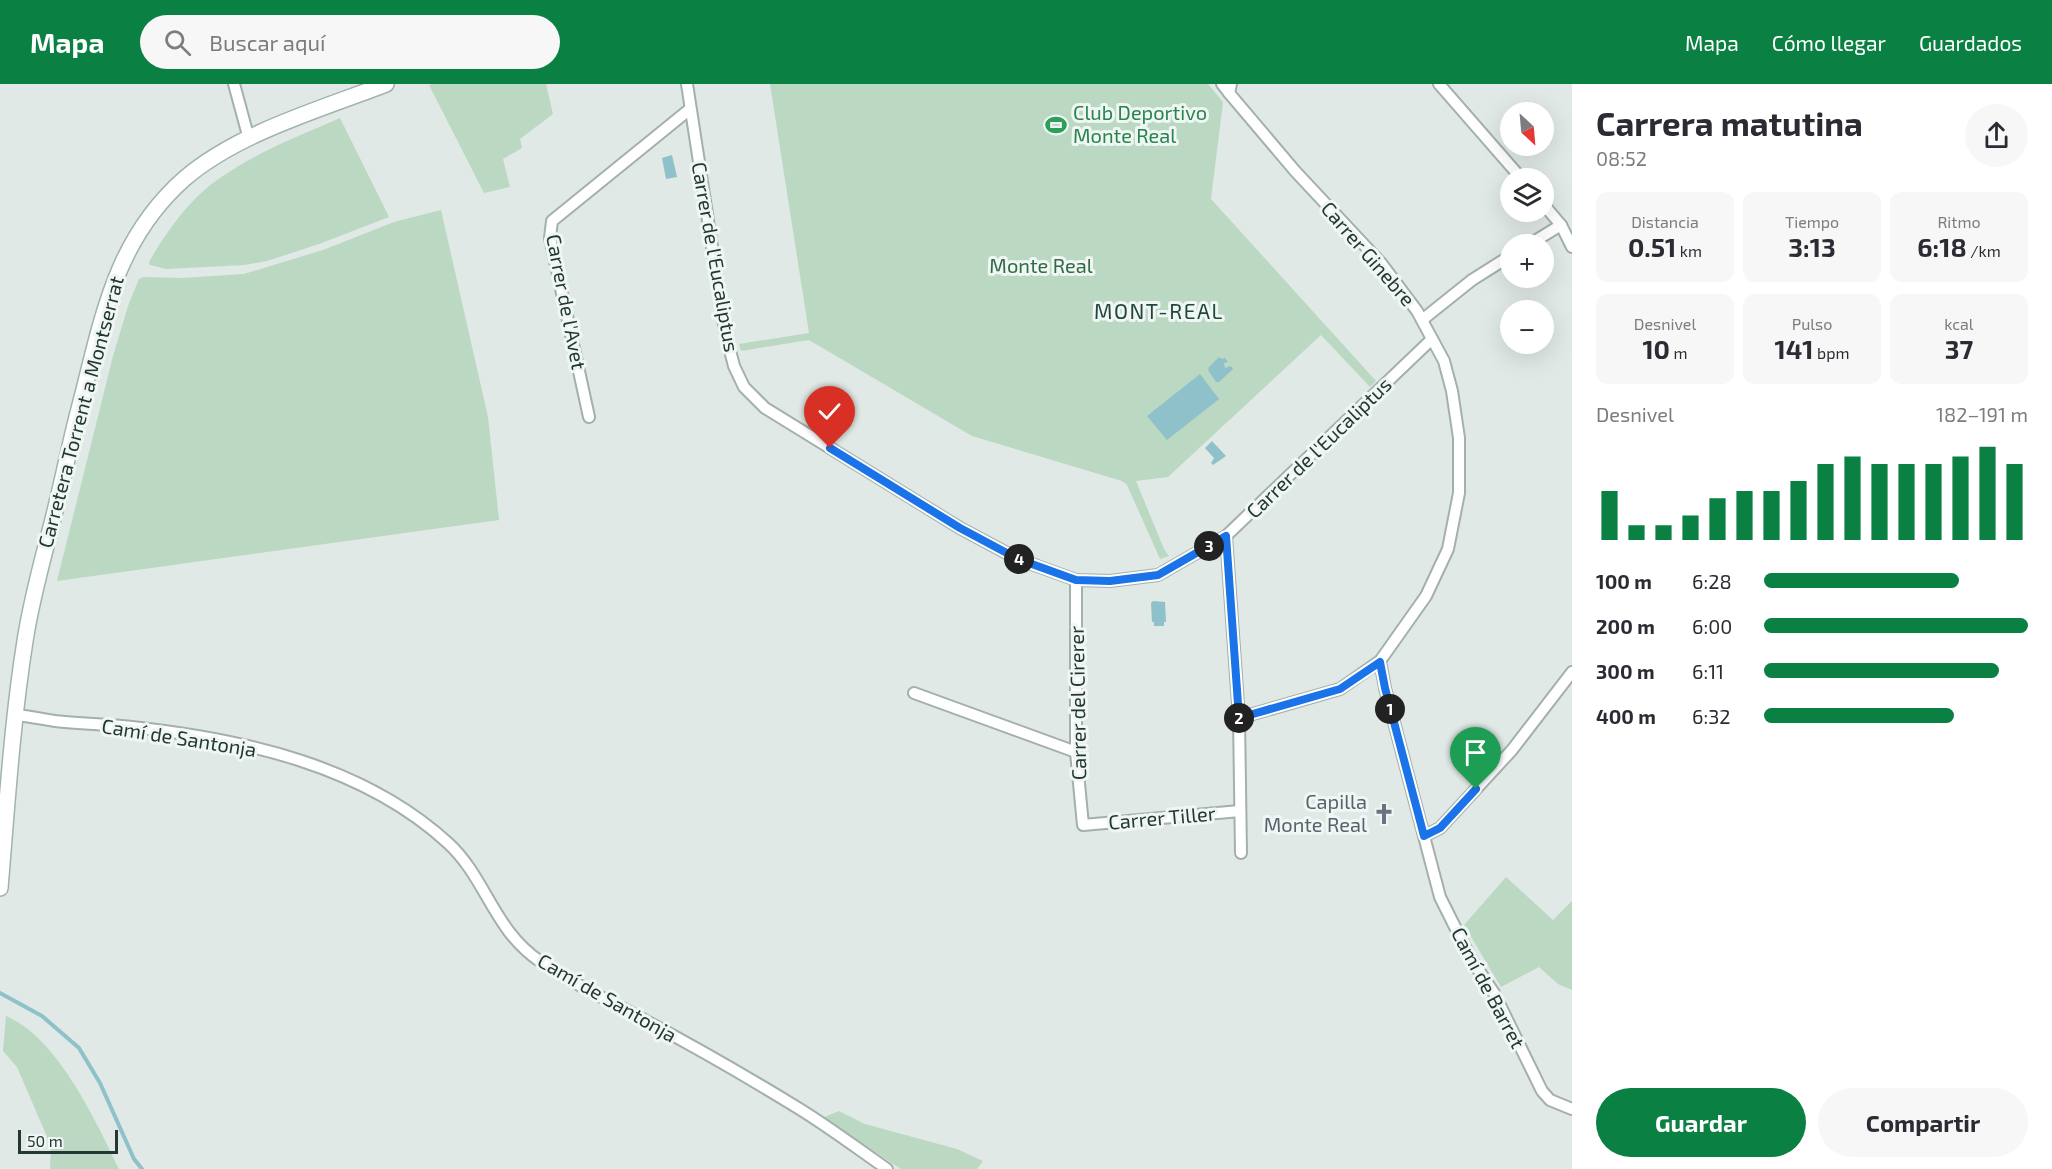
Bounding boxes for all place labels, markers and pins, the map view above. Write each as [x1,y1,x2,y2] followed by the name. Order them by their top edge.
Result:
[1073,100,1207,147] place label: Club Deportivo Monte Real
[1044,113,1068,137] sports icon: Club Deportivo Monte Real
[804,386,855,448] pin
[1194,531,1224,561] pin: 3
[1004,544,1034,574] pin: 4
[1375,694,1405,724] pin: 1
[1224,703,1254,733] pin: 2
[1450,727,1501,789] pin
[1264,789,1367,836] place label: Capilla Monte Real
[1372,802,1396,826] church icon: Capilla Monte Real

